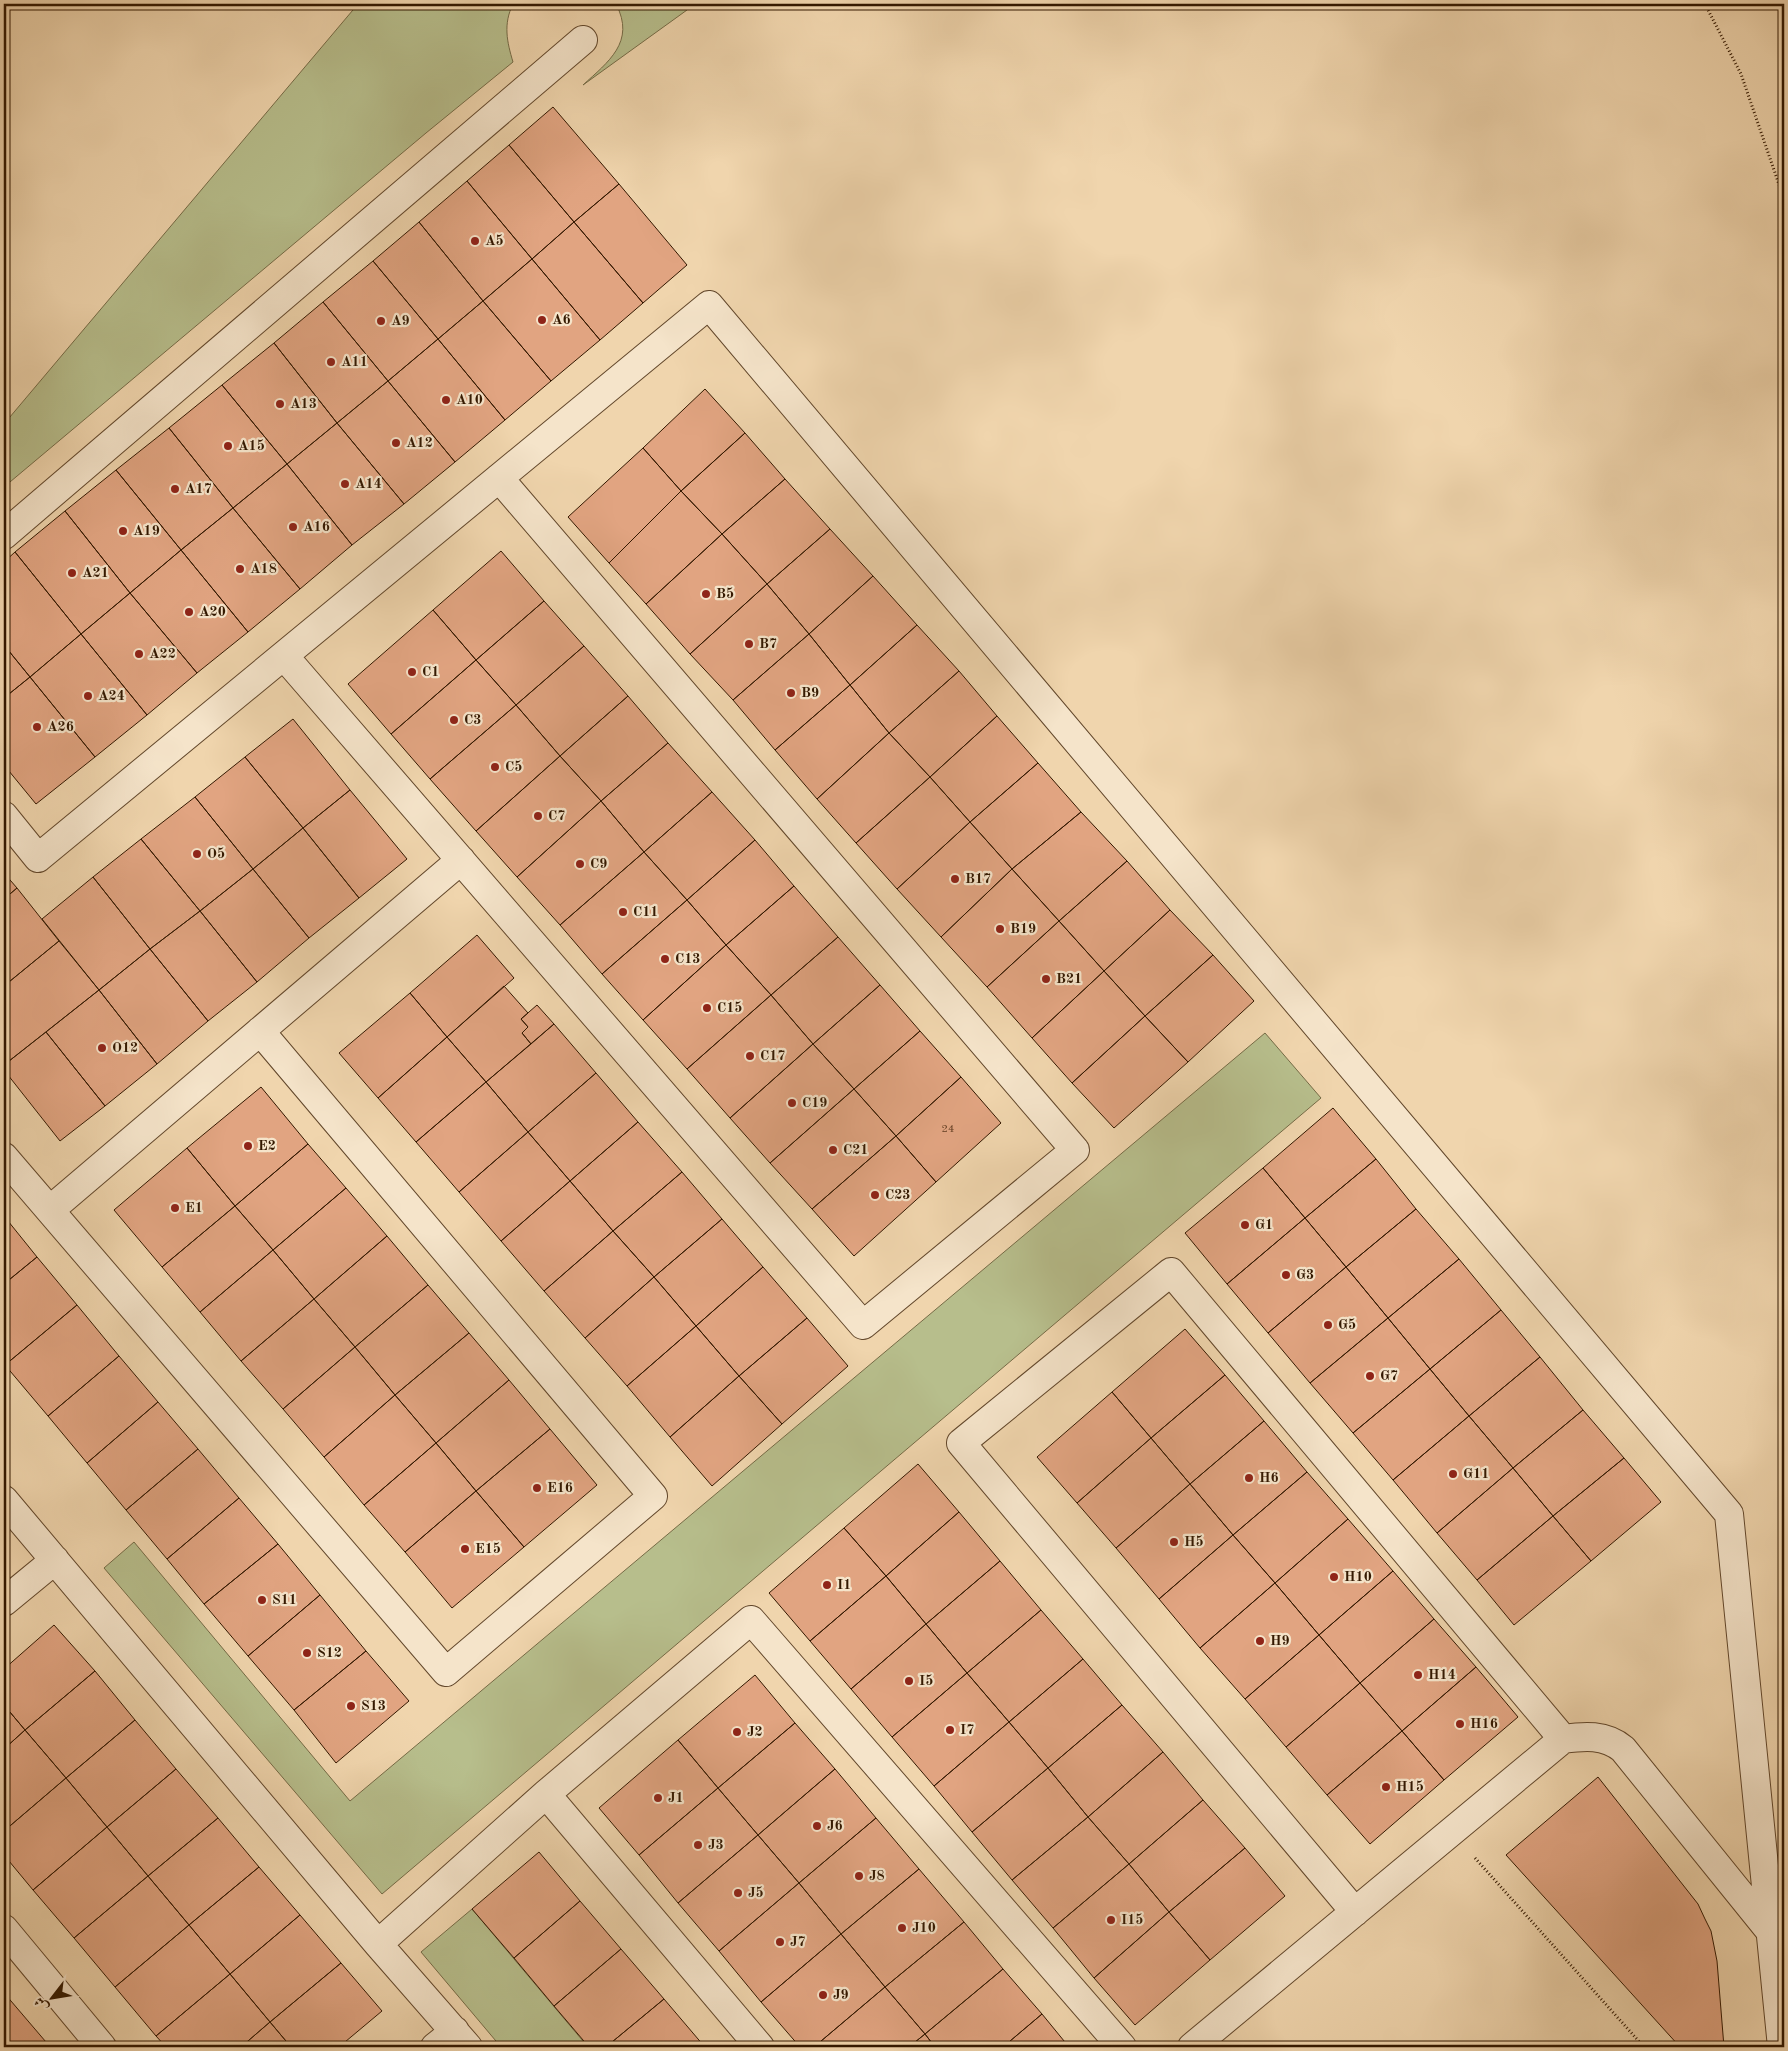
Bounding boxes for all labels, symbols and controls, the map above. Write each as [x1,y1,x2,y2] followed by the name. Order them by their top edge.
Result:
[485,234,504,248] place label: A5
[469,235,481,247] marker: A5
[552,313,571,327] place label: A6
[391,314,410,328] place label: A9
[536,314,548,326] marker: A6
[375,315,387,327] marker: A9
[341,355,368,369] place label: A11
[325,356,337,368] marker: A11
[456,393,483,407] place label: A10
[440,394,452,406] marker: A10
[290,397,317,411] place label: A13
[274,398,286,410] marker: A13
[406,436,433,450] place label: A12
[390,437,402,449] marker: A12
[238,439,265,453] place label: A15
[222,440,234,452] marker: A15
[355,477,382,491] place label: A14
[339,478,351,490] marker: A14
[185,482,212,496] place label: A17
[169,483,181,495] marker: A17
[303,520,330,534] place label: A16
[287,521,299,533] marker: A16
[133,524,160,538] place label: A19
[117,525,129,537] marker: A19
[250,562,277,576] place label: A18
[234,563,246,575] marker: A18
[82,566,109,580] place label: A21
[66,567,78,579] marker: A21
[716,587,734,601] place label: B5
[700,588,712,600] marker: B5
[199,605,226,619] place label: A20
[183,606,195,618] marker: A20
[759,637,777,651] place label: B7
[743,638,755,650] marker: B7
[149,647,176,661] place label: A22
[133,648,145,660] marker: A22
[422,665,439,679] place label: C1
[406,666,418,678] marker: C1
[801,686,819,700] place label: B9
[785,687,797,699] marker: B9
[98,689,125,703] place label: A24
[82,690,94,702] marker: A24
[464,713,481,727] place label: C3
[448,714,460,726] marker: C3
[47,720,74,734] place label: A26
[31,721,43,733] marker: A26
[505,760,522,774] place label: C5
[489,761,501,773] marker: C5
[548,809,565,823] place label: C7
[532,810,544,822] marker: C7
[207,847,225,861] place label: O5
[191,848,203,860] marker: O5
[590,857,607,871] place label: C9
[574,858,586,870] marker: C9
[965,872,991,886] place label: B17
[949,873,961,885] marker: B17
[633,905,658,919] place label: C11
[617,906,629,918] marker: C11
[1010,922,1036,936] place label: B19
[994,923,1006,935] marker: B19
[675,952,700,966] place label: C13
[659,953,671,965] marker: C13
[1056,972,1082,986] place label: B21
[1040,973,1052,985] marker: B21
[717,1001,742,1015] place label: C15
[701,1002,713,1014] marker: C15
[112,1041,138,1055] place label: O12
[96,1042,108,1054] marker: O12
[760,1049,785,1063] place label: C17
[744,1050,756,1062] marker: C17
[802,1096,827,1110] place label: C19
[786,1097,798,1109] marker: C19
[942,1124,954,1135] house number: 24
[258,1139,276,1153] place label: E2
[242,1140,254,1152] marker: E2
[843,1143,868,1157] place label: C21
[827,1144,839,1156] marker: C21
[885,1188,910,1202] place label: C23
[869,1189,881,1201] marker: C23
[185,1201,203,1215] place label: E1
[169,1202,181,1214] marker: E1
[1255,1218,1273,1232] place label: G1
[1239,1219,1251,1231] marker: G1
[1296,1268,1314,1282] place label: G3
[1280,1269,1292,1281] marker: G3
[1338,1318,1356,1332] place label: G5
[1322,1319,1334,1331] marker: G5
[1380,1369,1398,1383] place label: G7
[1364,1370,1376,1382] marker: G7
[1463,1467,1489,1481] place label: G11
[1447,1468,1459,1480] marker: G11
[1259,1471,1279,1485] place label: H6
[1243,1472,1255,1484] marker: H6
[547,1481,573,1495] place label: E16
[531,1482,543,1494] marker: E16
[1184,1535,1204,1549] place label: H5
[1168,1536,1180,1548] marker: H5
[475,1542,501,1556] place label: E15
[459,1543,471,1555] marker: E15
[1344,1570,1372,1584] place label: H10
[1328,1571,1340,1583] marker: H10
[837,1578,851,1592] place label: I1
[821,1579,833,1591] marker: I1
[272,1593,297,1607] place label: S11
[256,1594,268,1606] marker: S11
[1270,1634,1290,1648] place label: H9
[1254,1635,1266,1647] marker: H9
[317,1646,342,1660] place label: S12
[301,1647,313,1659] marker: S12
[1428,1668,1456,1682] place label: H14
[1412,1669,1424,1681] marker: H14
[919,1674,933,1688] place label: I5
[903,1675,915,1687] marker: I5
[361,1699,386,1713] place label: S13
[345,1700,357,1712] marker: S13
[1470,1717,1498,1731] place label: H16
[1454,1718,1466,1730] marker: H16
[960,1723,974,1737] place label: I7
[944,1724,956,1736] marker: I7
[747,1725,763,1739] place label: J2
[731,1726,743,1738] marker: J2
[1396,1780,1424,1794] place label: H15
[1380,1781,1392,1793] marker: H15
[668,1791,684,1805] place label: J1
[652,1792,664,1804] marker: J1
[827,1819,843,1833] place label: J6
[811,1820,823,1832] marker: J6
[708,1838,724,1852] place label: J3
[692,1839,704,1851] marker: J3
[869,1869,885,1883] place label: J8
[853,1870,865,1882] marker: J8
[748,1886,764,1900] place label: J5
[732,1887,744,1899] marker: J5
[1121,1913,1143,1927] place label: I15
[1105,1914,1117,1926] marker: I15
[912,1921,936,1935] place label: J10
[896,1922,908,1934] marker: J10
[790,1935,806,1949] place label: J7
[774,1936,786,1948] marker: J7
[28,1974,78,2024] north arrow
[833,1988,849,2002] place label: J9
[817,1989,829,2001] marker: J9
[32,1995,51,2014] text: ش

